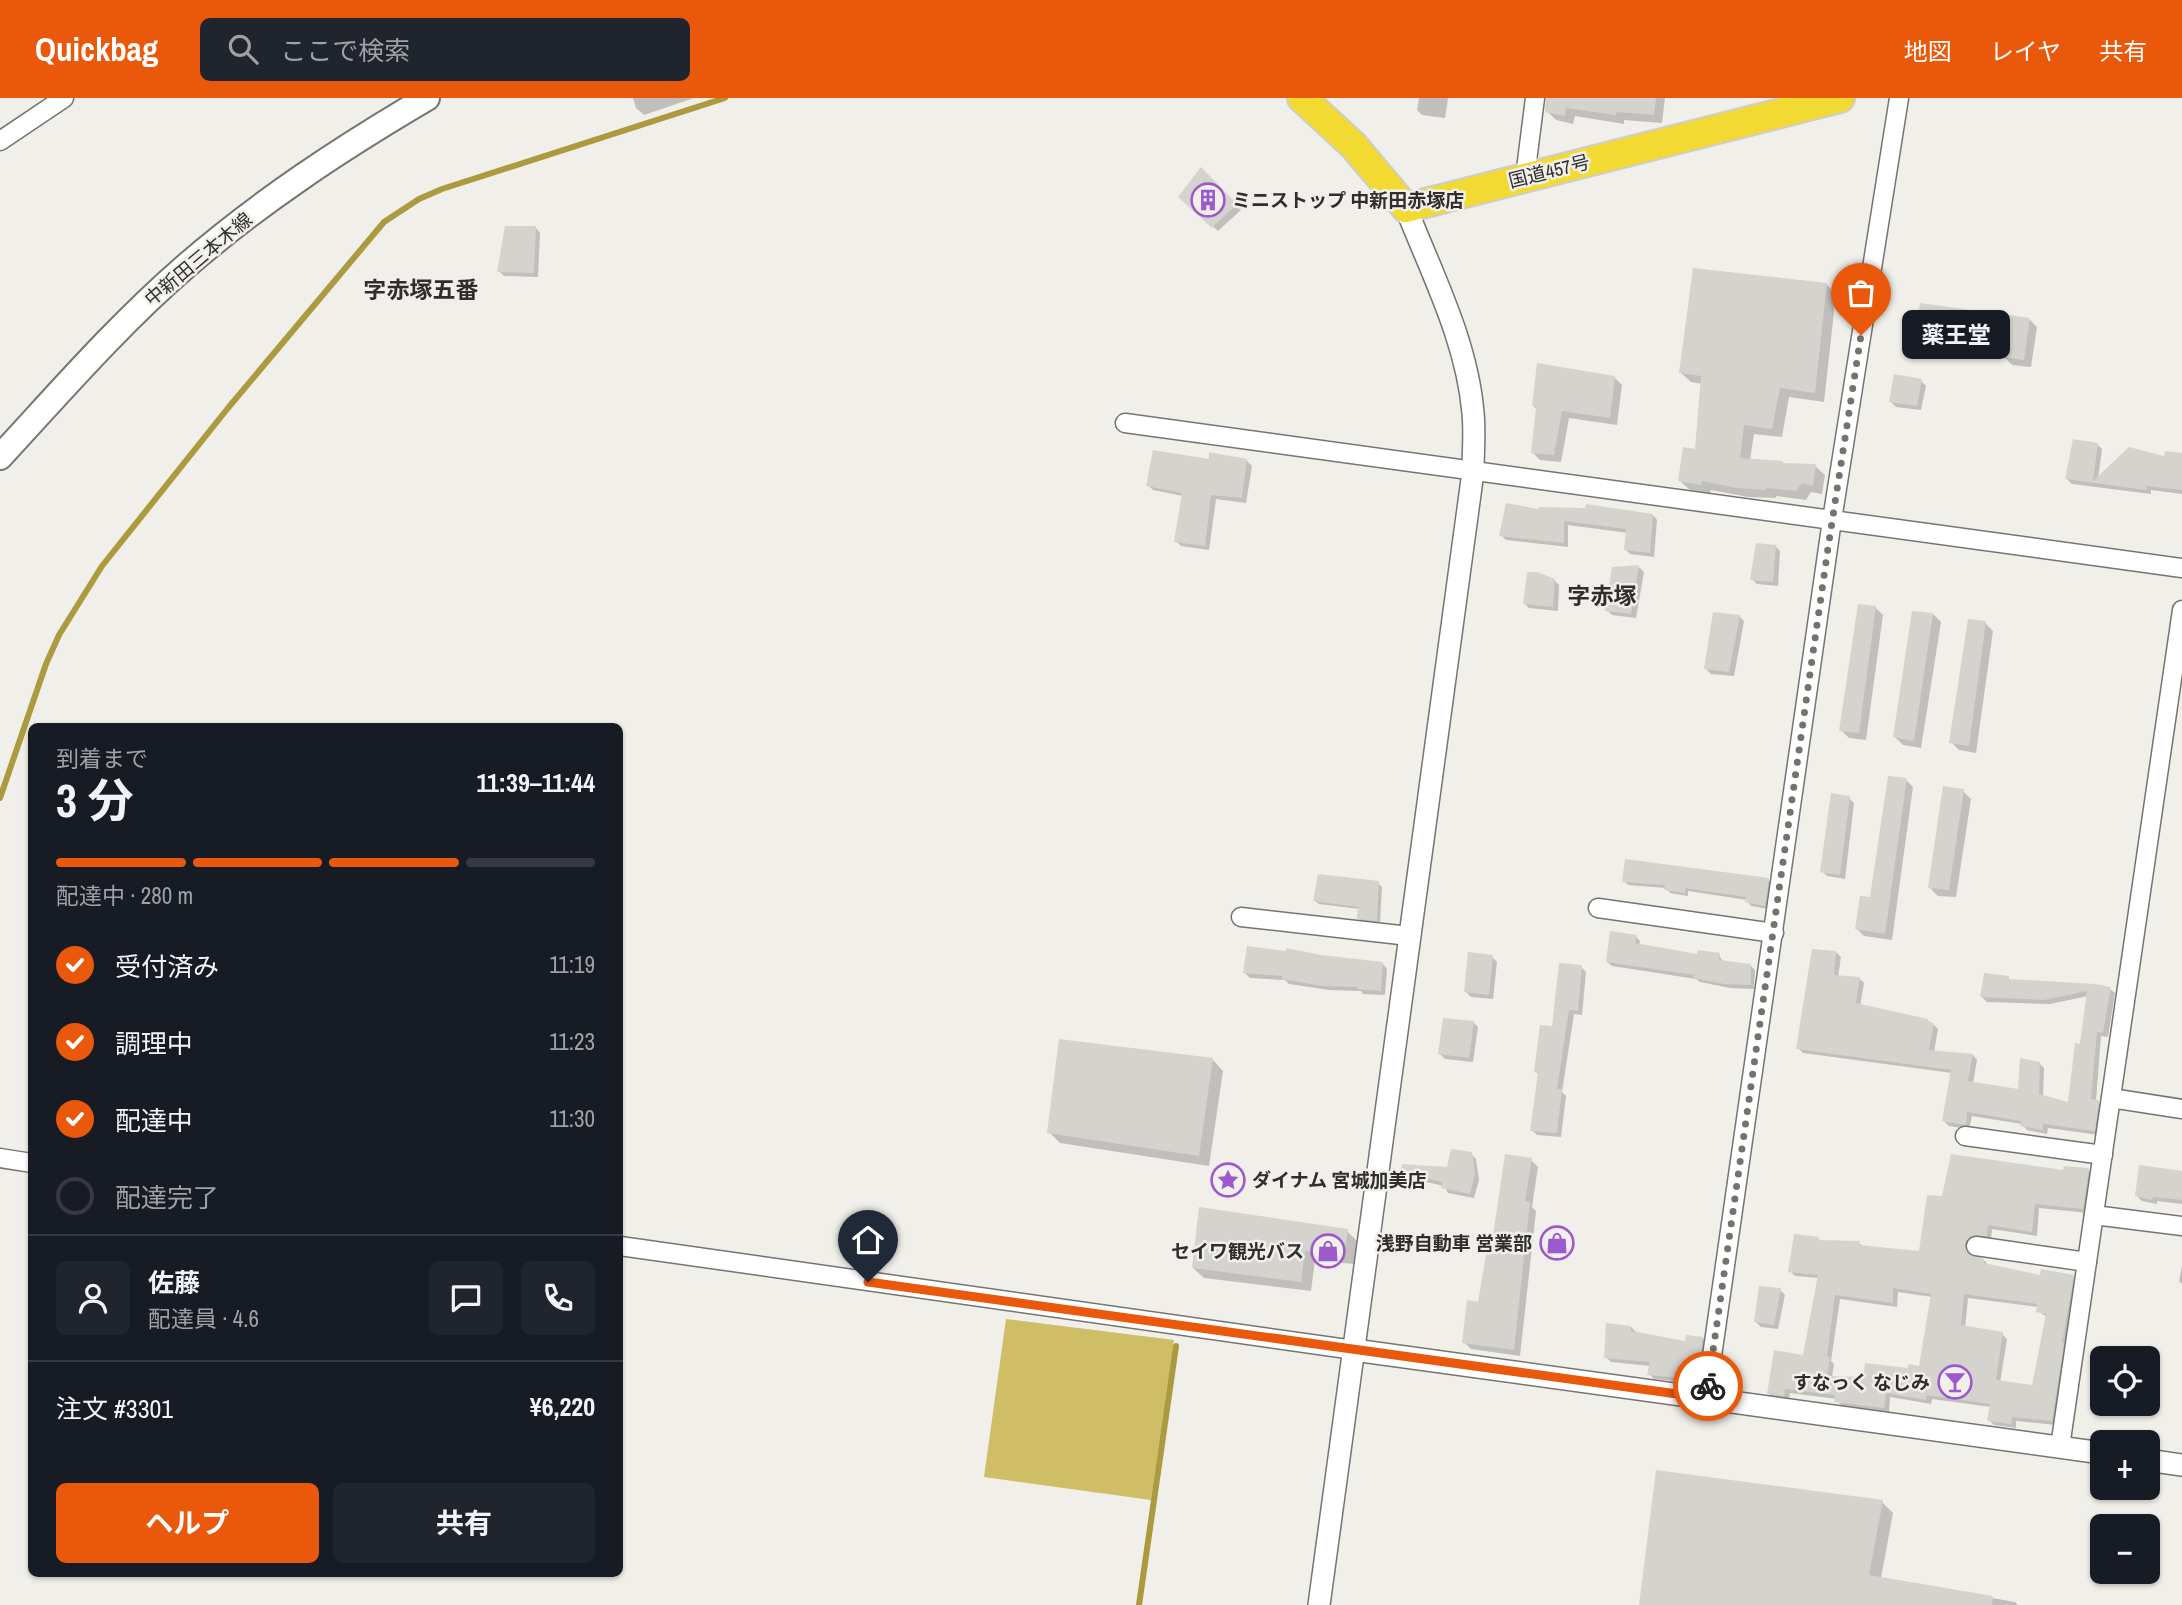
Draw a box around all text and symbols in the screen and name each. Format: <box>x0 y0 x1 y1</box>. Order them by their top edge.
search box <box>200 18 690 81</box>
text: Quickbag <box>35 27 158 71</box>
icon: search <box>224 30 262 68</box>
text: ここで検索 <box>280 33 410 68</box>
text: 地図 <box>1904 35 1952 67</box>
text: レイヤ <box>1990 35 2061 67</box>
text: 共有 <box>2099 35 2147 67</box>
street label: 国道457号 <box>1506 148 1592 194</box>
building icon: ミニストップ 中新田赤塚店 <box>1189 181 1227 219</box>
place label: ミニストップ 中新田赤塚店 <box>1232 187 1464 213</box>
street label: 中新田三本木線 <box>139 206 257 312</box>
pin <box>1831 263 1891 335</box>
district label: 字赤塚五番 <box>364 274 479 305</box>
icon: bag <box>1842 274 1880 312</box>
callout: 薬王堂 <box>1903 310 2011 360</box>
text: 薬王堂 <box>1922 319 1991 350</box>
district label: 字赤塚 <box>1568 580 1637 611</box>
text: 到着まで <box>56 743 148 774</box>
text: 11:39–11:44 <box>476 765 595 800</box>
text: 3 分 <box>56 769 133 831</box>
text: 配達中 · 280 m <box>56 880 193 911</box>
icon: check <box>56 946 94 984</box>
text: 受付済み <box>115 949 219 984</box>
text: 11:19 <box>549 949 595 980</box>
icon: check <box>56 1023 94 1061</box>
text: 調理中 <box>115 1026 193 1061</box>
text: 11:23 <box>549 1026 595 1057</box>
icon: check <box>56 1100 94 1138</box>
text: 配達中 <box>115 1103 193 1138</box>
text: 11:30 <box>549 1103 595 1134</box>
place icon: ダイナム 宮城加美店 <box>1209 1161 1247 1199</box>
place label: ダイナム 宮城加美店 <box>1252 1167 1426 1193</box>
text: 配達完了 <box>115 1180 219 1215</box>
pin <box>838 1210 898 1282</box>
icon: home <box>849 1221 887 1259</box>
shop icon: 浅野自動車 営業部 <box>1538 1224 1576 1262</box>
place label: 浅野自動車 営業部 <box>1376 1230 1532 1256</box>
shop icon: セイワ観光バス <box>1309 1232 1347 1270</box>
place label: セイワ観光バス <box>1171 1238 1304 1264</box>
button: person <box>56 1261 130 1335</box>
button: chat <box>429 1261 503 1335</box>
button: phone <box>521 1261 595 1335</box>
text: 佐藤 <box>148 1265 200 1300</box>
text: 配達員 · 4.6 <box>148 1303 259 1334</box>
map controls <box>2090 1346 2160 1584</box>
button: locate <box>2090 1346 2160 1416</box>
courier <box>1673 1351 1743 1421</box>
bar icon: すなっく なじみ <box>1936 1363 1974 1401</box>
icon: bike <box>1689 1367 1727 1405</box>
place label: すなっく なじみ <box>1793 1369 1930 1395</box>
text: ¥6,220 <box>530 1389 595 1424</box>
text: 注文 #3301 <box>56 1391 173 1426</box>
button: + <box>2090 1430 2160 1500</box>
button: ヘルプ <box>56 1483 319 1563</box>
button: 共有 <box>333 1483 595 1563</box>
button: − <box>2090 1514 2160 1584</box>

